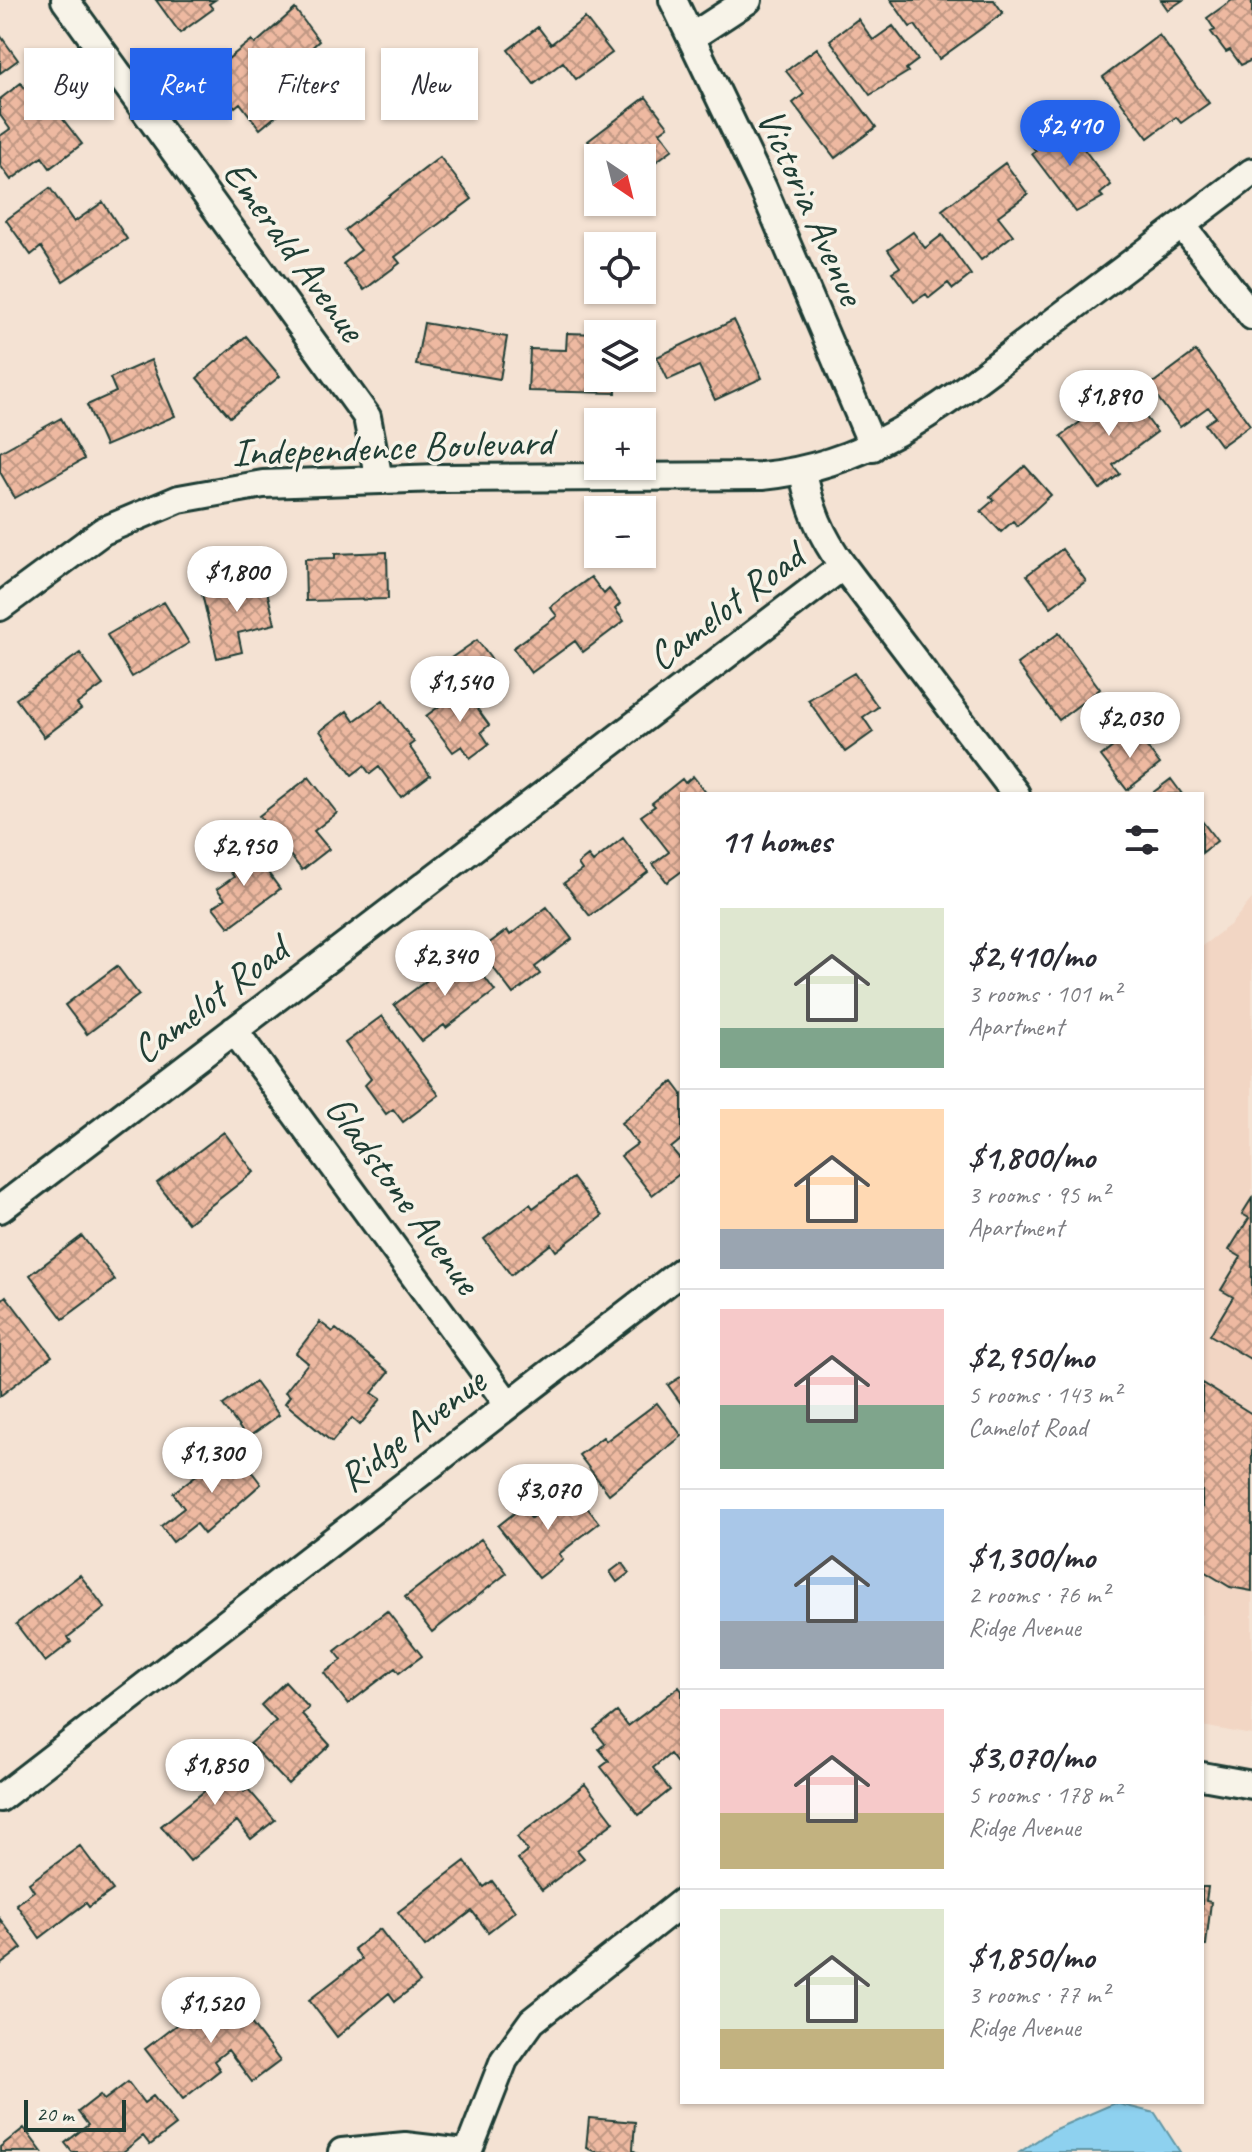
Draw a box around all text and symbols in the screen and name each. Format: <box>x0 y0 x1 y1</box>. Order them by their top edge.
chip: Buy <box>24 48 114 120</box>
chip: Rent <box>130 48 232 120</box>
chip: Filters <box>248 48 365 120</box>
chip: New <box>381 48 478 120</box>
street label: Victoria Avenue <box>746 100 878 315</box>
pin: $2,410 <box>1005 100 1135 168</box>
text: $2,410 <box>1038 109 1102 142</box>
north arrow <box>584 144 656 216</box>
map controls <box>584 144 656 568</box>
street label: Emerald Avenue <box>212 150 378 353</box>
button: locate <box>584 232 656 304</box>
button: layers <box>584 320 656 392</box>
pin: $1,890 <box>1044 370 1174 438</box>
text: $1,890 <box>1077 379 1141 412</box>
button: + <box>584 408 656 480</box>
street label: Independence Boulevard <box>231 416 560 478</box>
button: − <box>584 496 656 568</box>
street label: Camelot Road <box>638 528 819 682</box>
pin: $1,800 <box>172 546 302 614</box>
text: $1,800 <box>205 555 269 588</box>
pin: $1,540 <box>395 656 525 724</box>
text: $1,540 <box>428 665 492 698</box>
pin: $2,030 <box>1065 692 1195 760</box>
text: $2,030 <box>1098 701 1162 734</box>
icon: filters <box>1120 818 1164 862</box>
text: 11 homes <box>720 819 831 862</box>
pin: $2,950 <box>179 820 309 888</box>
text: $2,950 <box>213 829 275 862</box>
street label: Camelot Road <box>122 921 303 1075</box>
pin: $2,340 <box>380 930 510 998</box>
text: $2,410/mo <box>968 934 1095 977</box>
text: $2,340 <box>413 939 477 972</box>
icon: home <box>784 940 880 1036</box>
text: 3 rooms · 101 m² <box>968 977 1120 1010</box>
text: Apartment <box>968 1010 1064 1043</box>
street label: Gladstone Avenue <box>314 1085 494 1306</box>
text: $1,800/mo <box>968 1135 1095 1178</box>
icon: home <box>784 1141 880 1237</box>
text: 3 rooms · 95 m² <box>968 1178 1109 1211</box>
text: Apartment <box>968 1211 1064 1244</box>
text: $2,950/mo <box>968 1335 1094 1378</box>
icon: home <box>784 1341 880 1437</box>
street label: Ridge Avenue <box>328 1355 498 1503</box>
text: 5 rooms · 143 m² <box>968 1378 1120 1411</box>
text: Camelot Road <box>968 1411 1087 1444</box>
pin: $1,300 <box>147 1427 277 1495</box>
text: $1,300 <box>180 1436 244 1469</box>
pin: $3,070 <box>483 1464 613 1532</box>
text: $3,070 <box>516 1473 580 1506</box>
text: $1,300/mo <box>968 1535 1095 1578</box>
icon: home <box>784 1541 880 1637</box>
text: 2 rooms · 76 m² <box>968 1578 1109 1611</box>
text: Ridge Avenue <box>968 1611 1081 1644</box>
text: $3,070/mo <box>968 1735 1095 1778</box>
pin: $1,850 <box>150 1739 280 1807</box>
icon: home <box>784 1741 880 1837</box>
text: $1,850 <box>183 1748 247 1781</box>
text: 5 rooms · 178 m² <box>968 1778 1120 1811</box>
text: Ridge Avenue <box>968 1811 1081 1844</box>
text: $1,850/mo <box>968 1935 1094 1978</box>
icon: home <box>784 1941 880 2037</box>
pin: $1,520 <box>146 1977 276 2045</box>
text: 3 rooms · 77 m² <box>968 1978 1109 2011</box>
text: $1,520 <box>179 1986 243 2019</box>
text: Ridge Avenue <box>968 2011 1081 2044</box>
scale bar <box>24 2096 126 2132</box>
text: 20 m <box>36 2100 73 2128</box>

